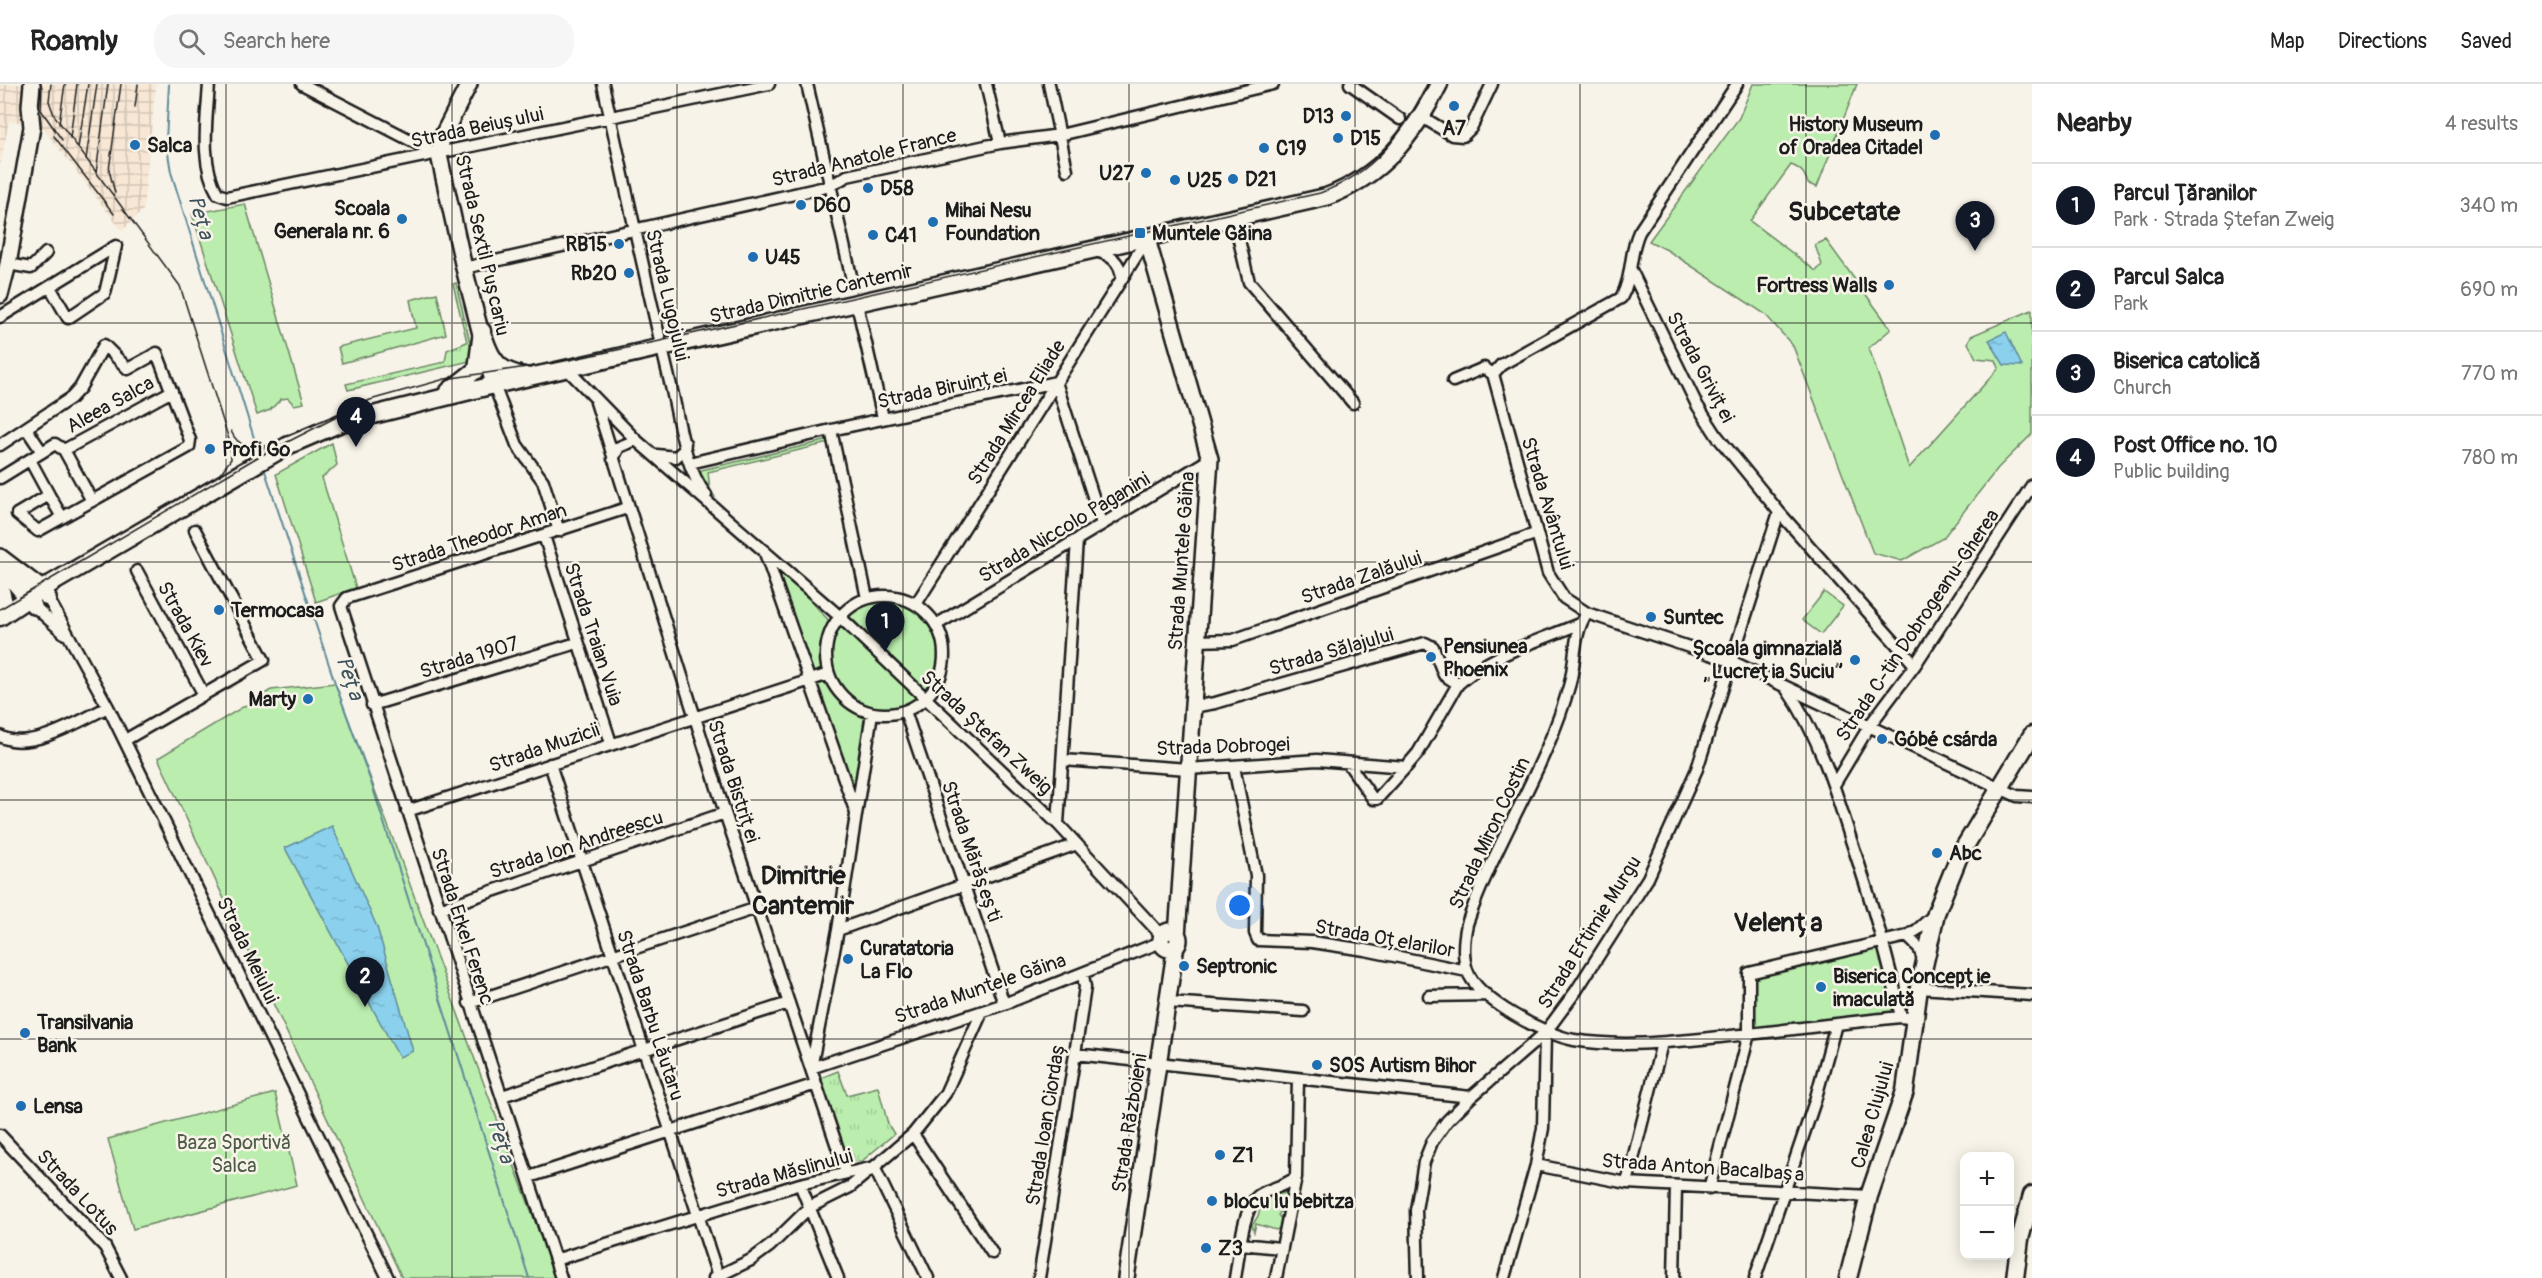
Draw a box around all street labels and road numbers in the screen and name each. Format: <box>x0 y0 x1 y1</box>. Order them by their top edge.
street label: Strada Beiușului <box>409 101 546 154</box>
street label: Strada Anatole France <box>769 122 959 193</box>
street label: Strada Sextil Pușcariu <box>450 152 516 338</box>
street label: Strada Lugojului <box>640 227 695 363</box>
street label: Strada Dimitrie Cantemir <box>707 258 915 329</box>
street label: Strada Griviței <box>1661 307 1740 427</box>
street label: Strada Mircea Eliade <box>962 335 1071 489</box>
street label: Strada Biruinței <box>875 363 1009 414</box>
street label: Aleea Salca <box>62 370 158 439</box>
street label: Strada Avântului <box>1515 434 1580 572</box>
street label: Strada Niccolo Paganini <box>974 466 1154 588</box>
street label: Strada Muntele Găina <box>1163 471 1200 652</box>
street label: Strada Theodor Aman <box>388 497 570 578</box>
street label: Strada C-tin Dobrogeanu-Gherea <box>1830 504 2005 746</box>
street label: Strada Zalăului <box>1297 545 1425 610</box>
street label: Strada Traian Vuia <box>559 559 628 709</box>
street label: Strada Kiev <box>152 577 219 671</box>
street label: Strada Sălajului <box>1266 622 1396 681</box>
street label: Strada 1907 <box>417 630 522 684</box>
street label: Strada Ștefan Zweig <box>916 665 1058 800</box>
street label: Strada Muzicii <box>486 717 603 778</box>
street label: Strada Bistriței <box>702 717 765 846</box>
street label: Strada Dobrogei <box>1156 732 1290 761</box>
street label: Strada Miron Costin <box>1443 753 1536 913</box>
street label: Strada Mărășești <box>936 777 1007 925</box>
street label: Strada Ion Andreescu <box>486 805 666 884</box>
street label: Strada Erkel Ferenc <box>425 845 500 1008</box>
street label: Strada Eftimie Murgu <box>1532 851 1647 1014</box>
street label: Strada Meiului <box>211 893 284 1008</box>
street label: Strada Oțelarilor <box>1313 914 1457 963</box>
street label: Strada Barbu Lăutaru <box>611 927 690 1104</box>
street label: Strada Muntele Găina <box>891 947 1069 1030</box>
street label: Strada Ioan Ciordaș <box>1020 1041 1071 1207</box>
street label: Strada Războieni <box>1106 1052 1153 1194</box>
street label: Calea Clujului <box>1845 1059 1900 1171</box>
street label: Strada Măslinului <box>713 1143 856 1204</box>
street label: Strada Lotus <box>31 1144 124 1241</box>
street label: Strada Anton Bacalbașa <box>1601 1148 1805 1187</box>

